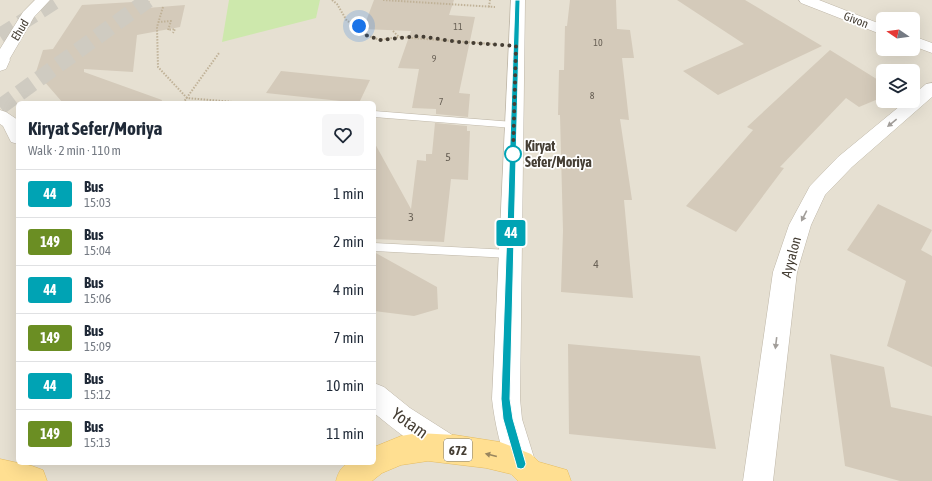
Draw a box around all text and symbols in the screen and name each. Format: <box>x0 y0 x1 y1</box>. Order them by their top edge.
street label: Givon <box>842 9 870 31</box>
north arrow <box>876 12 920 56</box>
map controls <box>876 12 920 108</box>
your location <box>349 16 369 36</box>
street label: Ehud <box>8 17 32 43</box>
house number: 11 <box>453 21 463 32</box>
house number: 10 <box>593 37 603 48</box>
house number: 9 <box>432 53 437 64</box>
button: layers <box>876 64 920 108</box>
house number: 8 <box>590 90 595 101</box>
house number: 7 <box>439 96 444 107</box>
button: heart <box>322 114 364 156</box>
text: Kiryat Sefer/Moriya <box>28 117 162 139</box>
one-way arrow <box>886 118 897 127</box>
place label: Kiryat Sefer/Moriya <box>525 138 592 170</box>
text: Walk · 2 min · 110 m <box>28 143 121 158</box>
marker: Kiryat Sefer/Moriya <box>504 145 522 163</box>
house number: 5 <box>445 150 451 164</box>
text: Bus <box>84 178 104 195</box>
text: 1 min <box>333 185 364 202</box>
text: 44 <box>43 186 57 202</box>
text: 15:03 <box>84 195 111 210</box>
house number: 3 <box>408 210 414 224</box>
one-way arrow <box>801 211 807 222</box>
line badge: 44 <box>493 220 529 246</box>
text: 44 <box>504 225 518 241</box>
text: Bus <box>84 226 104 243</box>
text: 2 min <box>333 233 364 250</box>
text: 149 <box>40 234 60 250</box>
street label: Ayyalon <box>778 235 804 279</box>
text: 15:04 <box>84 243 111 258</box>
house number: 4 <box>593 257 599 271</box>
text: Bus <box>84 274 104 291</box>
text: 4 min <box>333 281 364 298</box>
text: 44 <box>43 282 57 298</box>
text: 15:06 <box>84 291 111 306</box>
text: Bus <box>84 322 104 339</box>
text: 7 min <box>333 329 364 346</box>
text: 149 <box>40 330 60 346</box>
one-way arrow <box>773 336 779 349</box>
text: 15:09 <box>84 339 111 354</box>
text: Bus <box>84 370 104 387</box>
text: 10 min <box>326 377 364 394</box>
text: 44 <box>43 378 57 394</box>
text: 15:12 <box>84 387 111 402</box>
street label: Yotam <box>388 403 432 443</box>
text: Bus <box>84 418 104 435</box>
text: 11 min <box>326 425 364 442</box>
text: 149 <box>40 426 60 442</box>
text: 15:13 <box>84 435 111 450</box>
road number: 672 <box>444 439 472 461</box>
one-way arrow <box>485 452 497 458</box>

